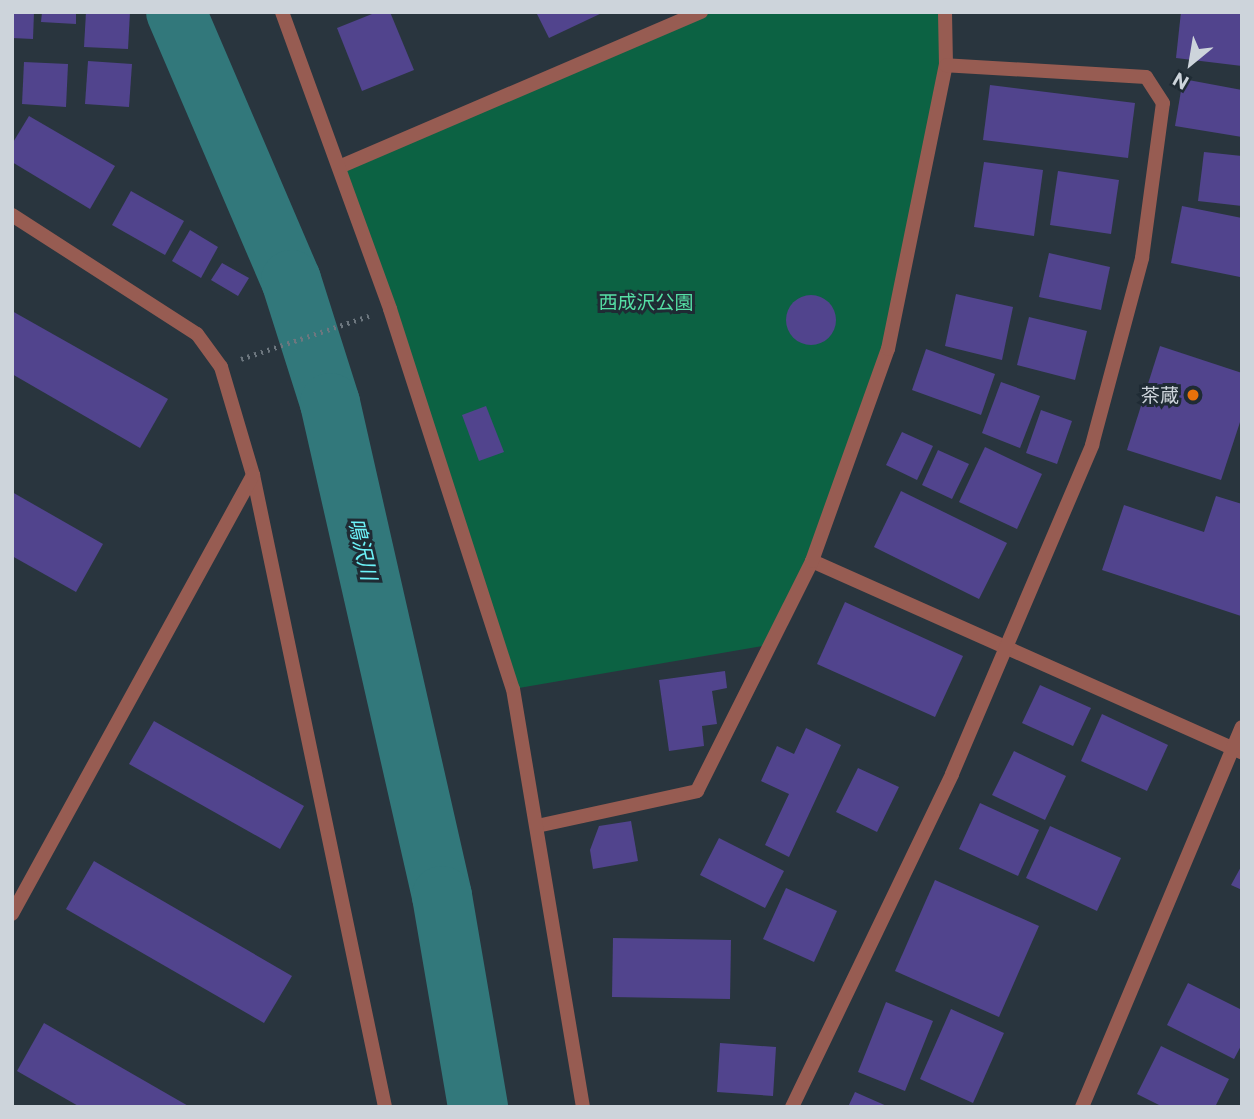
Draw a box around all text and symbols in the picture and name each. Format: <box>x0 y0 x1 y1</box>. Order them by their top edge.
north arrow <box>1156 28 1226 98</box>
text: N <box>1168 68 1192 95</box>
park label: 西成沢公園 <box>599 291 693 313</box>
place label: 茶蔵 <box>1141 384 1179 406</box>
marker: 茶蔵 <box>1185 387 1201 403</box>
water label: 鳴沢川 <box>344 515 382 583</box>

